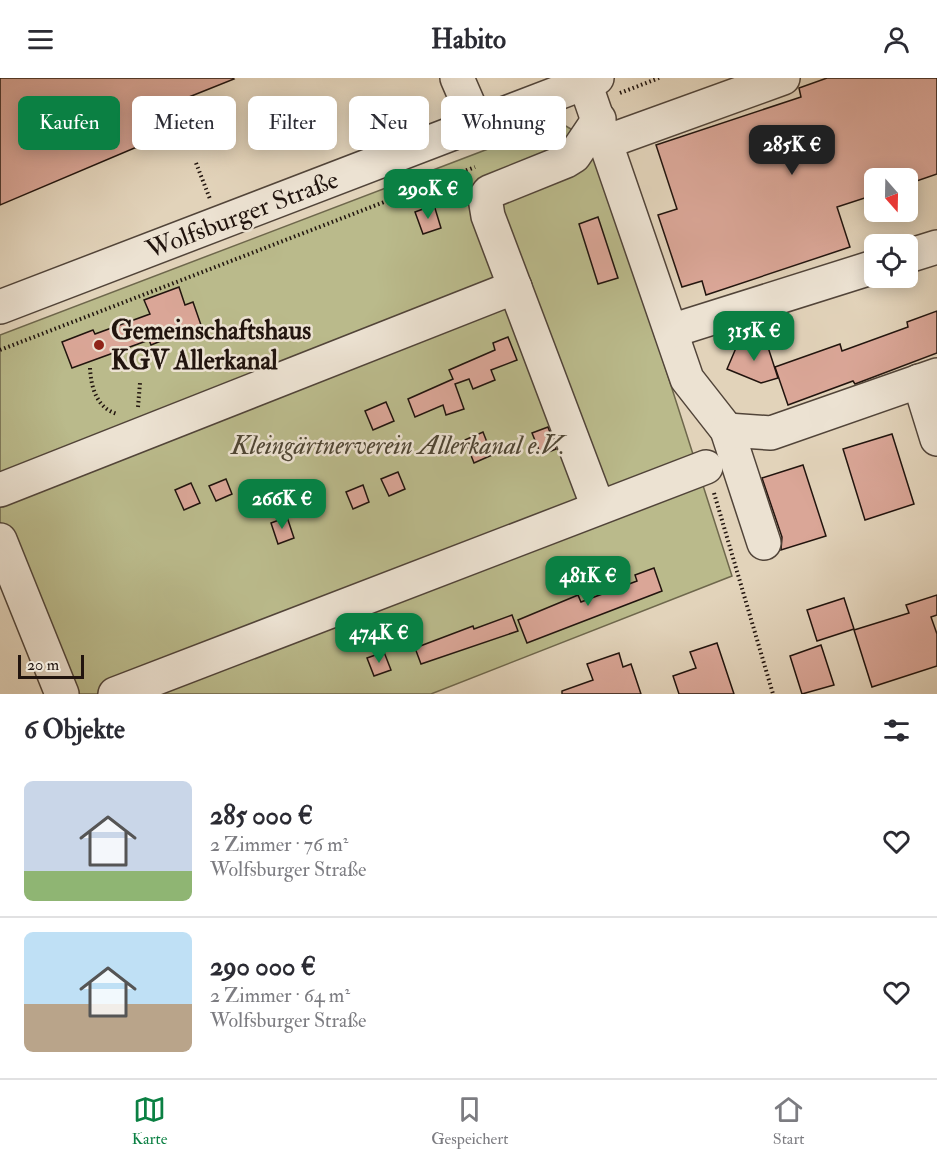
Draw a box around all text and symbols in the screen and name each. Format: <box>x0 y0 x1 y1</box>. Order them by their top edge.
icon: menu <box>24 23 57 56</box>
text: Habito <box>431 23 506 56</box>
icon: person <box>880 23 913 56</box>
chip: Kaufen <box>18 96 120 150</box>
chip: Mieten <box>132 96 236 150</box>
chip: Filter <box>248 96 337 150</box>
chip: Neu <box>349 96 429 150</box>
chip: Wohnung <box>441 96 566 150</box>
pin: 285K € <box>743 125 841 176</box>
text: 285K € <box>763 132 821 157</box>
street label: Wolfsburger Straße <box>141 164 343 267</box>
north arrow <box>864 168 918 222</box>
map controls <box>864 168 918 288</box>
pin: 290K € <box>379 169 477 220</box>
text: 290K € <box>398 176 458 201</box>
button: locate <box>864 234 918 288</box>
pin: 315K € <box>705 311 803 362</box>
place label: Gemeinschaftshaus KGV Allerkanal <box>111 315 311 377</box>
text: 315K € <box>727 318 781 343</box>
marker: Gemeinschaftshaus KGV Allerkanal <box>92 338 106 352</box>
park label: Kleingärtnerverein Allerkanal e.V. <box>229 430 567 462</box>
pin: 266K € <box>233 479 331 530</box>
text: 266K € <box>252 486 312 511</box>
pin: 481K € <box>539 556 637 607</box>
text: 481K € <box>559 563 617 588</box>
pin: 474K € <box>330 613 428 664</box>
text: 474K € <box>349 620 409 645</box>
scale bar <box>18 652 84 680</box>
text: 20 m <box>27 655 59 675</box>
text: 6 Objekte <box>24 714 125 746</box>
icon: filters <box>880 714 913 747</box>
text: 285 000 € <box>210 800 313 832</box>
icon: home <box>72 805 144 877</box>
icon: heart <box>880 825 913 858</box>
text: 2 Zimmer · 76 m² <box>210 832 348 857</box>
text: Wolfsburger Straße <box>210 857 366 882</box>
text: 290 000 € <box>210 951 316 983</box>
icon: home <box>72 956 144 1028</box>
icon: heart <box>880 976 913 1009</box>
text: 2 Zimmer · 64 m² <box>210 983 350 1008</box>
text: Wolfsburger Straße <box>210 1008 366 1033</box>
tab: Karte <box>132 1093 167 1149</box>
tab: Gespeichert <box>431 1093 508 1149</box>
tab: Start <box>772 1093 805 1149</box>

